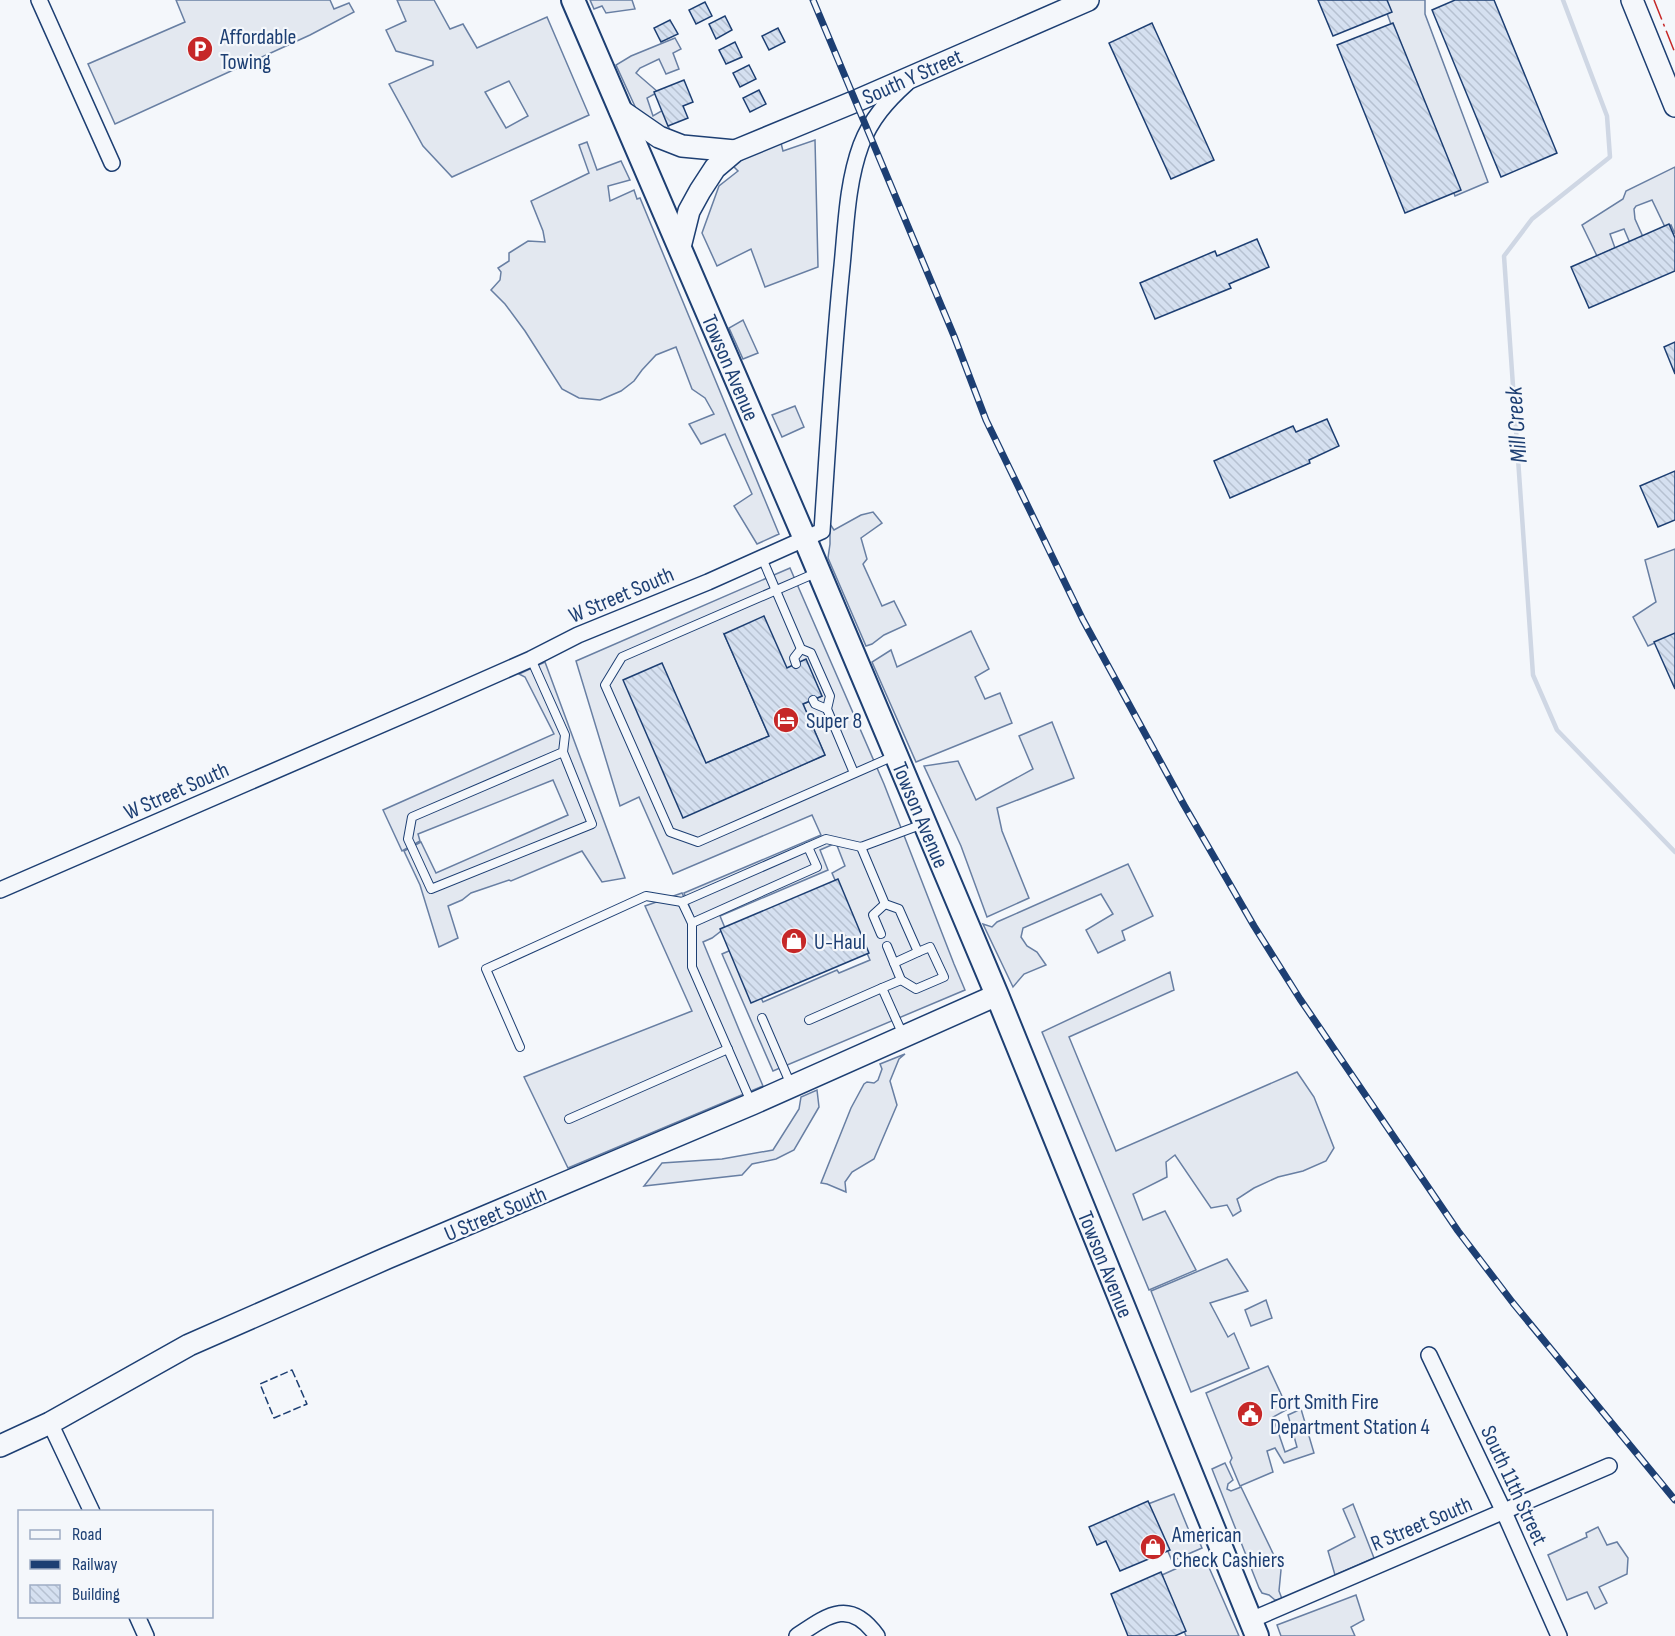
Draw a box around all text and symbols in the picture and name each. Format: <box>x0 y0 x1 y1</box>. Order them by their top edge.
place label: Affordable Towing <box>219 24 296 76</box>
parking icon: Affordable Towing <box>185 34 215 64</box>
street label: South Y Street <box>858 43 967 111</box>
street label: Towson Avenue <box>695 311 764 425</box>
water label: Mill Creek <box>1499 385 1534 464</box>
street label: W Street South <box>565 561 678 630</box>
hotel icon: Super 8 <box>771 705 801 735</box>
place label: Super 8 <box>806 708 862 735</box>
street label: W Street South <box>120 756 233 826</box>
street label: Towson Avenue <box>885 758 954 872</box>
shop icon: U-Haul <box>779 926 809 956</box>
place label: U-Haul <box>814 929 866 956</box>
street label: U Street South <box>441 1181 551 1248</box>
street label: Towson Avenue <box>1071 1207 1138 1322</box>
place label: Fort Smith Fire Department Station 4 <box>1270 1389 1430 1441</box>
public building icon: Fort Smith Fire Department Station 4 <box>1235 1399 1265 1429</box>
street label: South 11th Street <box>1474 1422 1553 1550</box>
street label: R Street South <box>1367 1491 1476 1558</box>
legend <box>18 1510 213 1618</box>
place label: American Check Cashiers <box>1171 1522 1285 1574</box>
text: Road <box>72 1524 102 1545</box>
shop icon: American Check Cashiers <box>1138 1532 1168 1562</box>
text: Railway <box>72 1554 117 1575</box>
text: Building <box>72 1584 120 1605</box>

